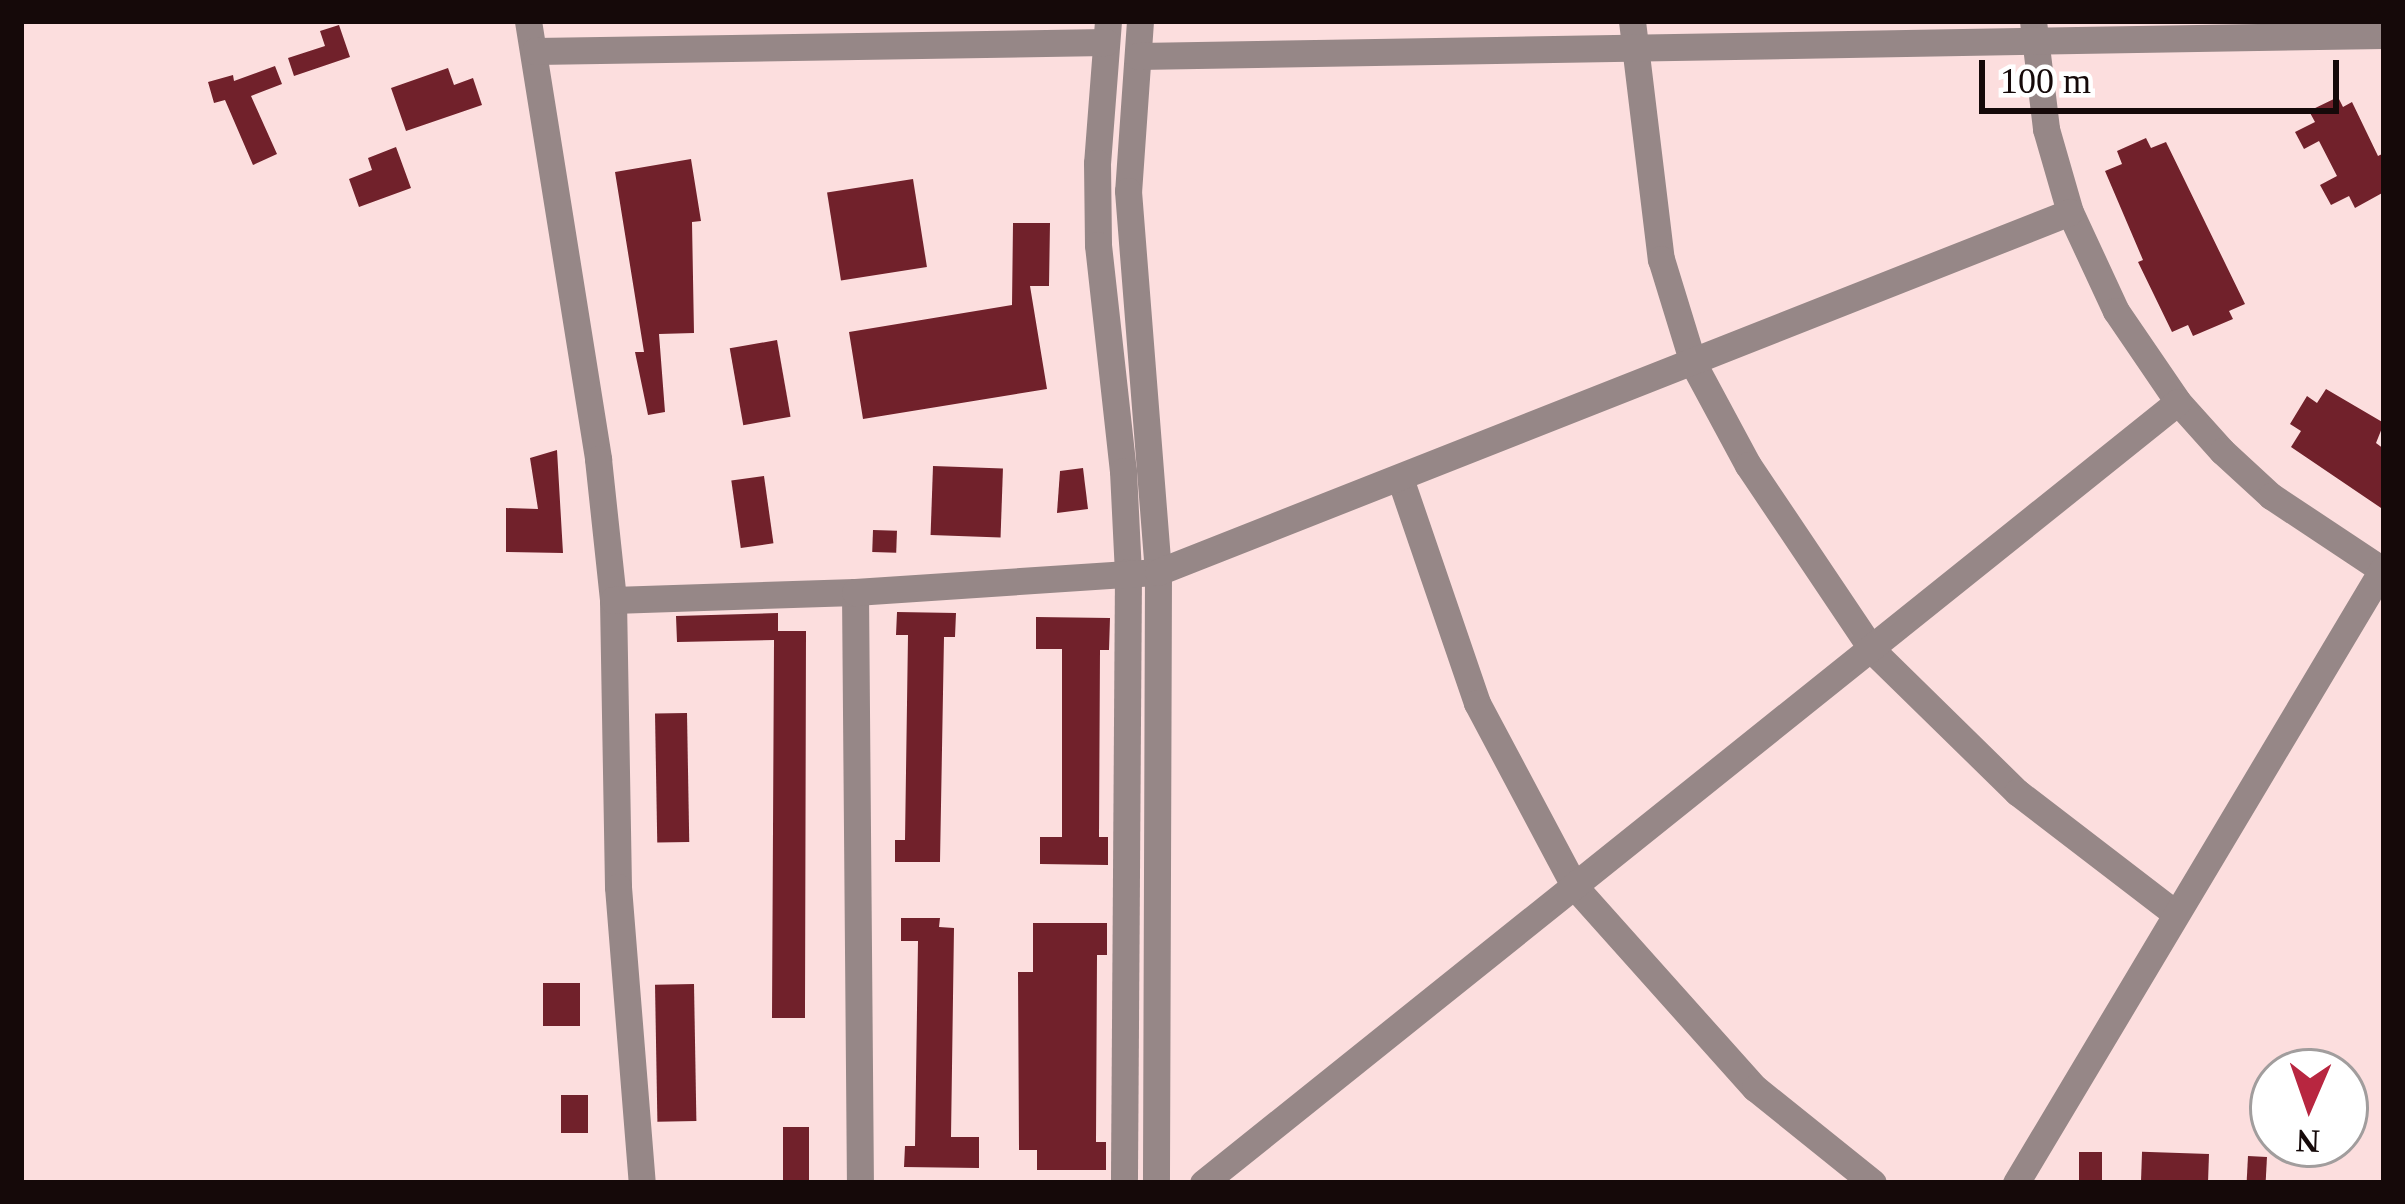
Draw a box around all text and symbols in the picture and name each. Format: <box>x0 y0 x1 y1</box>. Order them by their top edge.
scale bar <box>1985 36 2345 110</box>
text: 100 m <box>2000 61 2091 101</box>
north arrow <box>2249 1048 2369 1168</box>
text: N <box>2295 1123 2320 1159</box>

